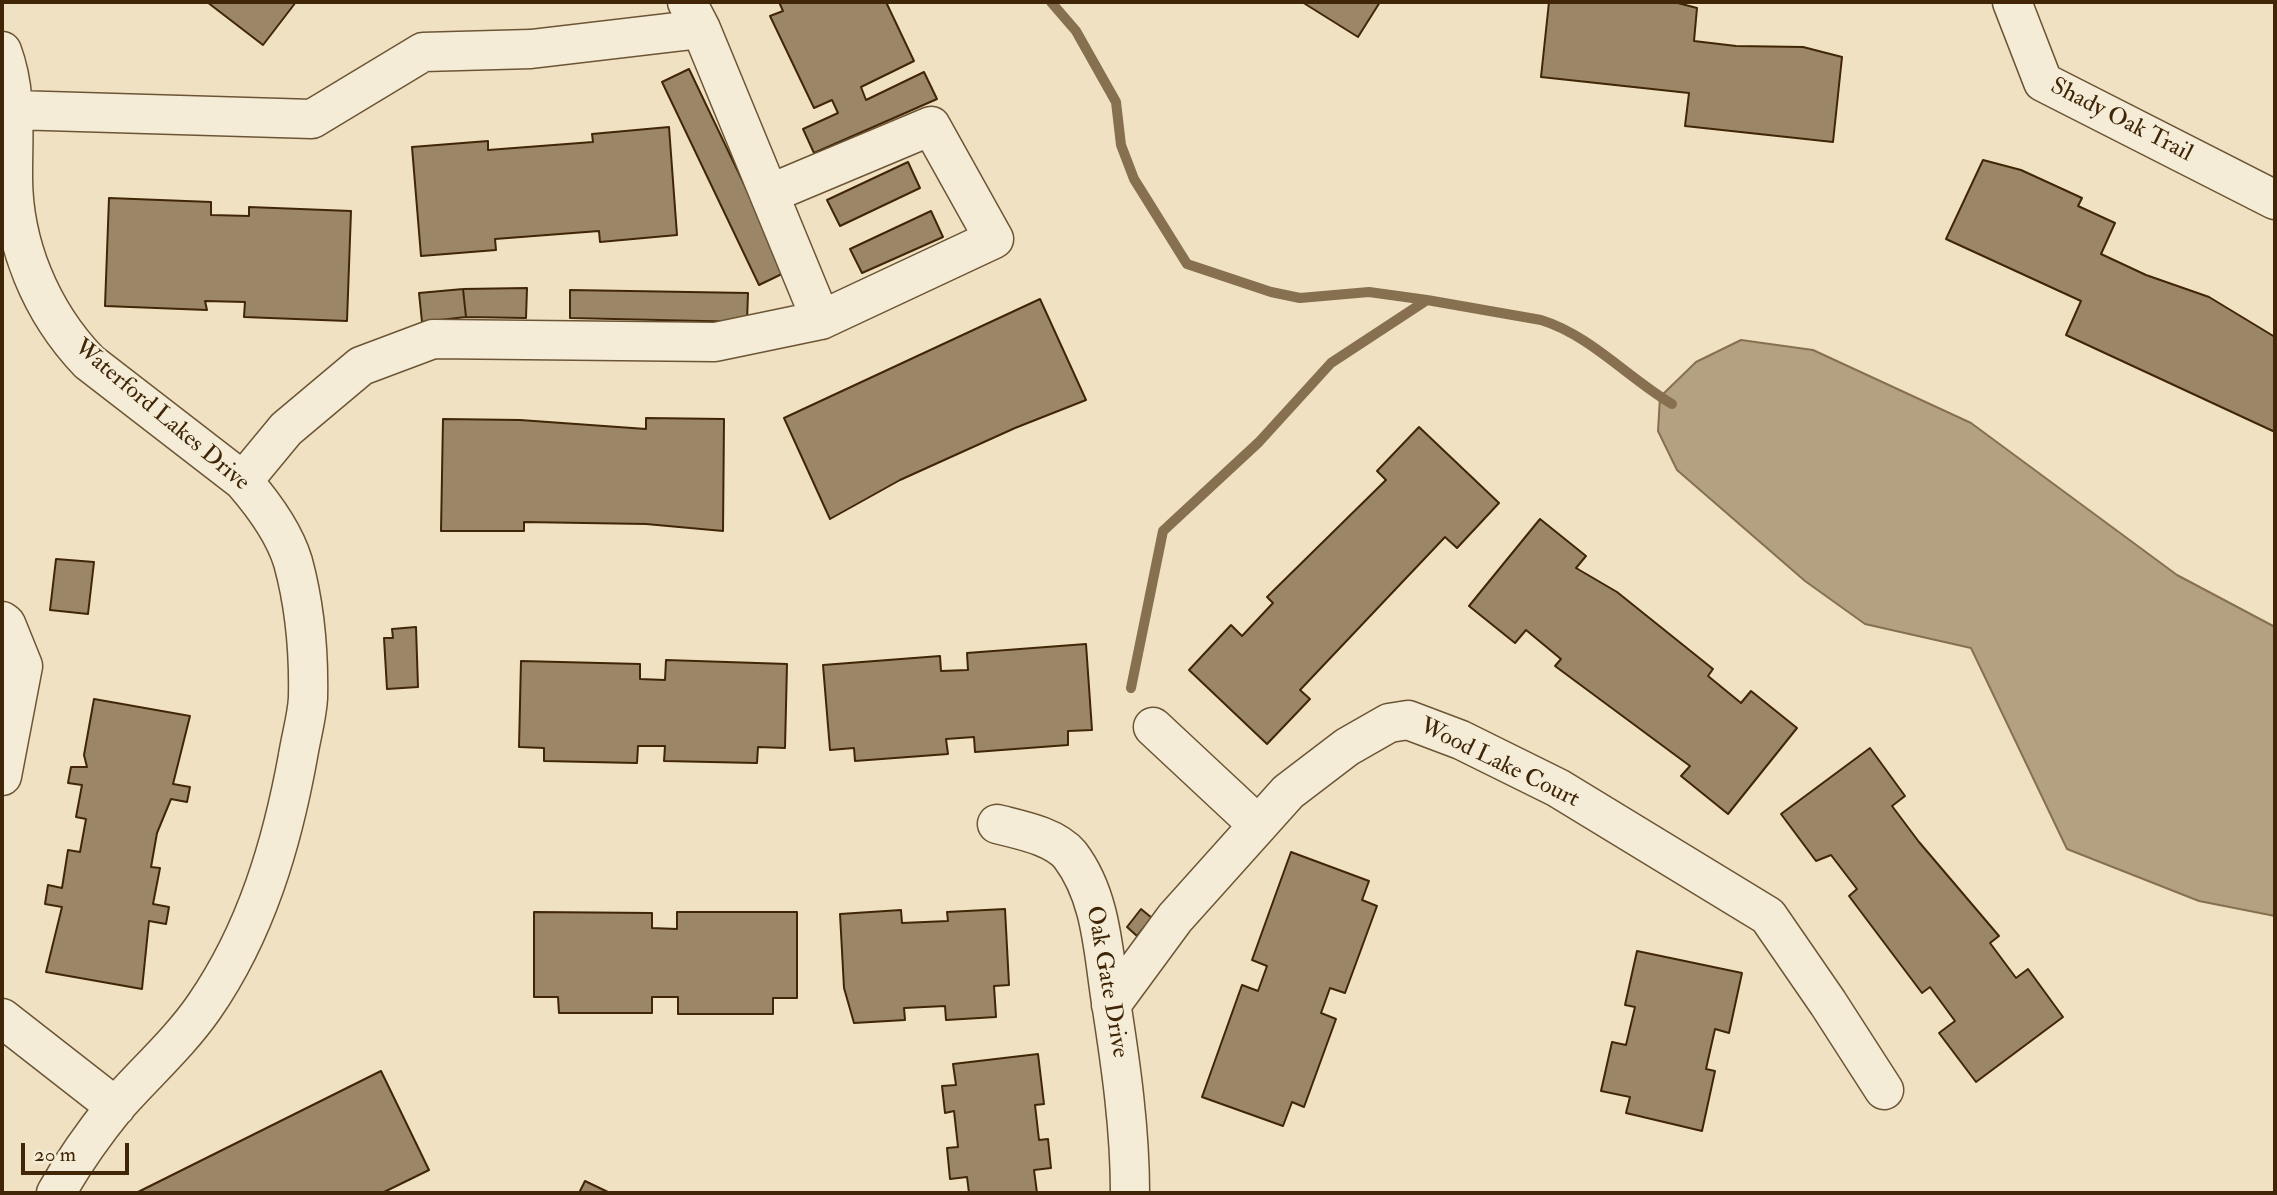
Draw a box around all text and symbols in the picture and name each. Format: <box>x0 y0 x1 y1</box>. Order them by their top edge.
street label: Shady Oak Trail <box>2045 73 2197 169</box>
street label: Waterford Lakes Drive <box>67 334 255 498</box>
street label: Wood Lake Court <box>1414 713 1584 815</box>
street label: Oak Gate Drive <box>1078 904 1134 1060</box>
scale bar <box>24 1128 133 1172</box>
text: 20 m <box>34 1141 76 1168</box>

